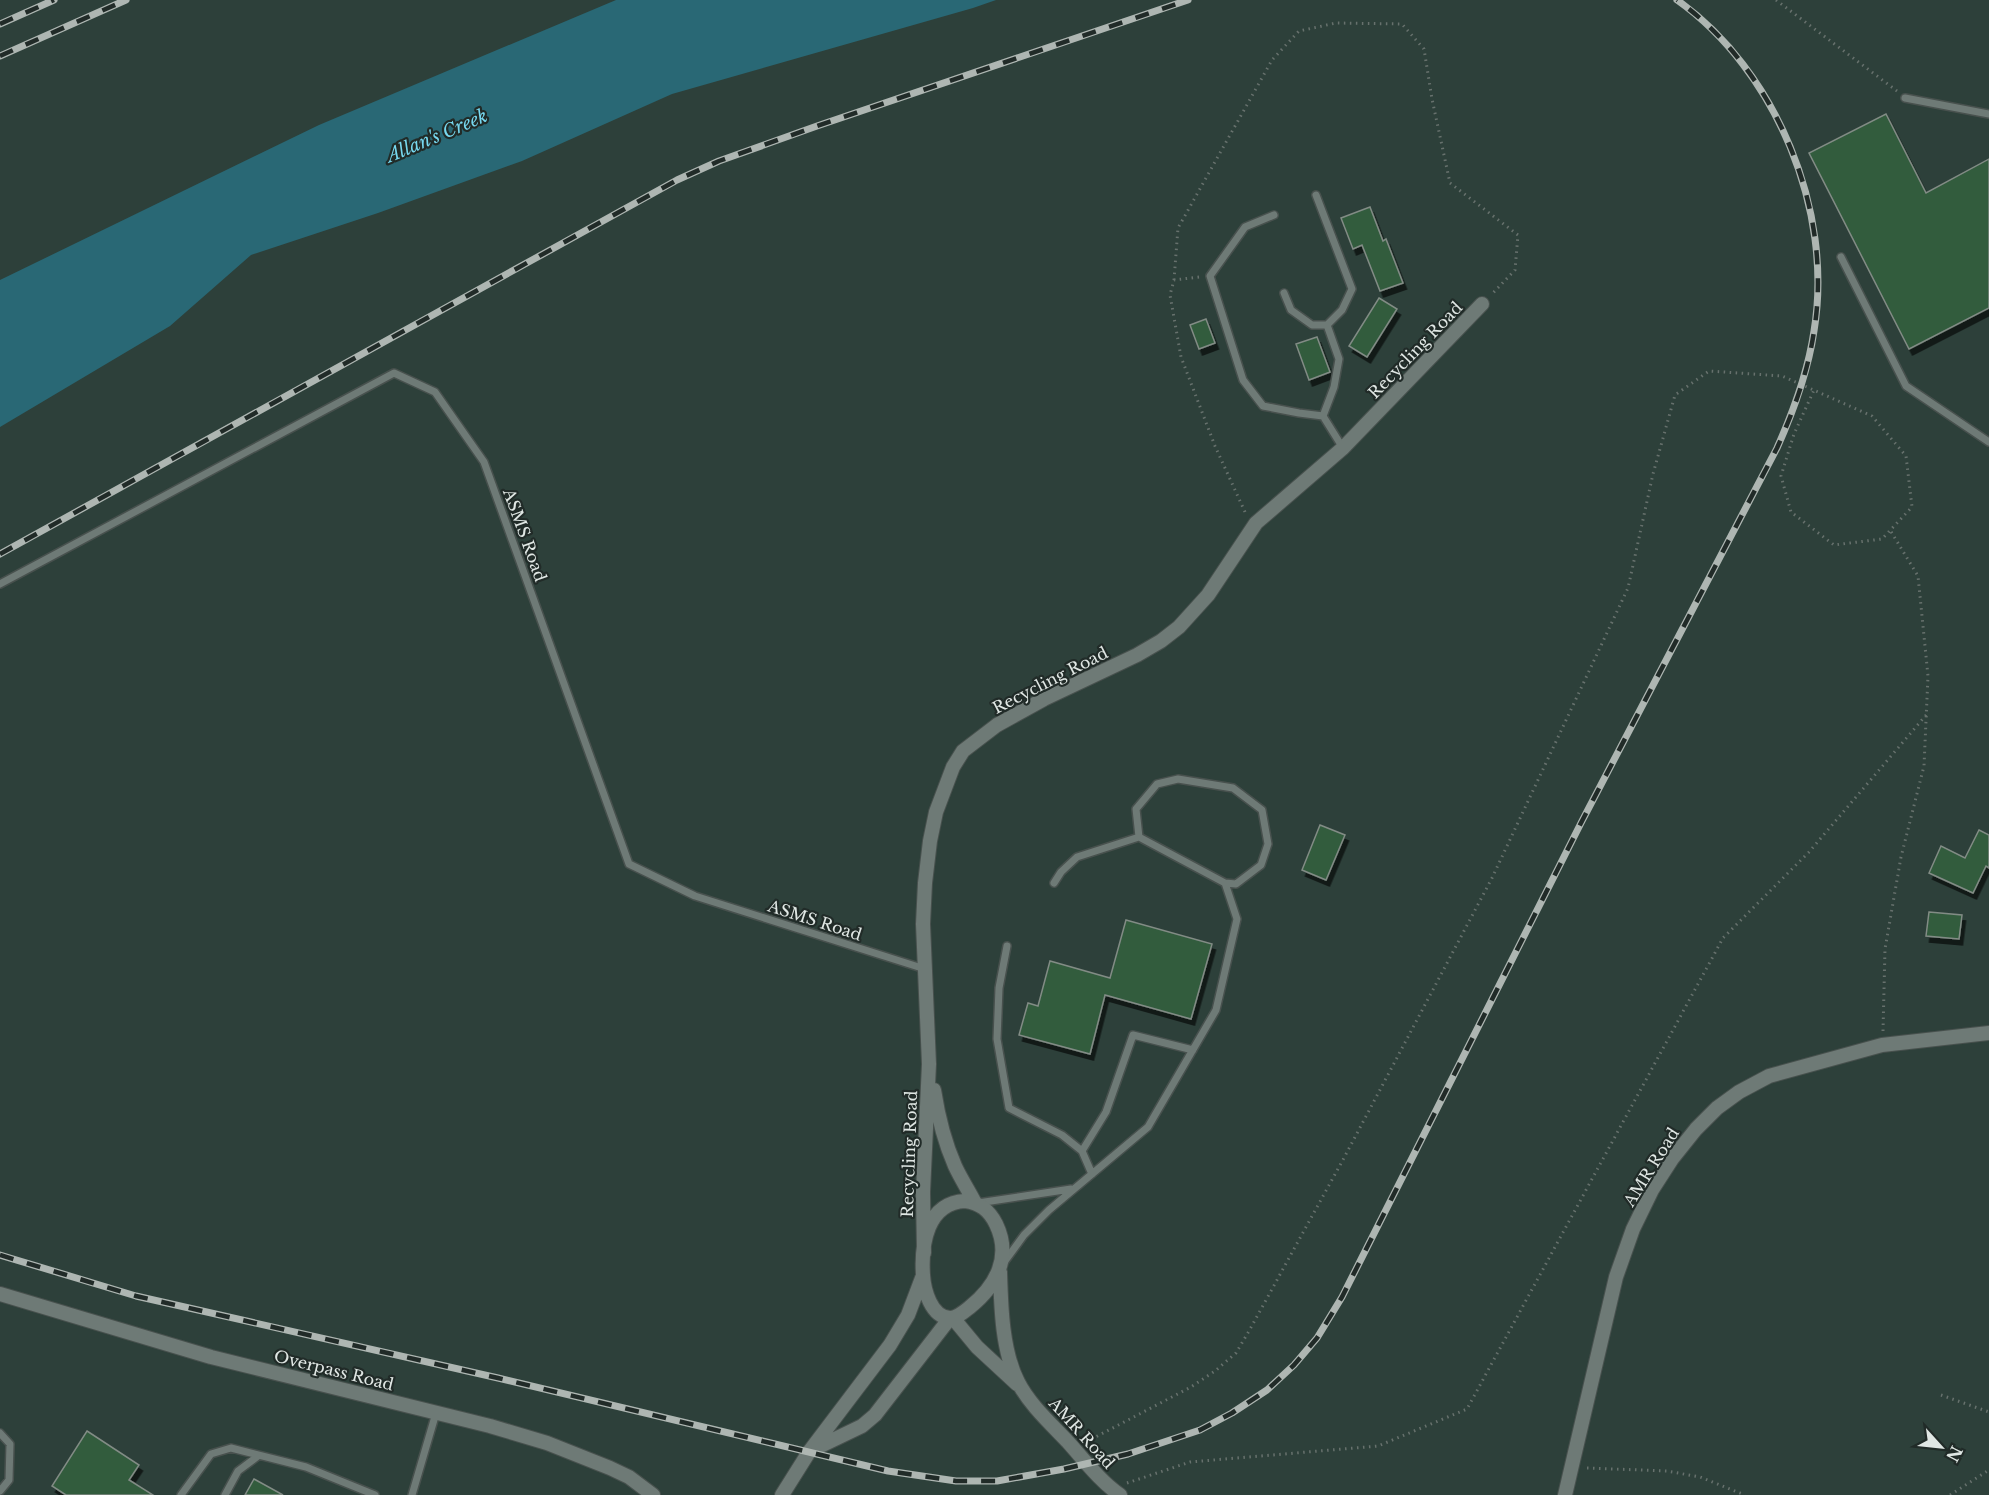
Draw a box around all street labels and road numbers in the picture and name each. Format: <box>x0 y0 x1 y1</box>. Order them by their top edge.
street label: Recycling Road <box>1364 297 1466 403</box>
street label: ASMS Road <box>499 485 551 584</box>
street label: Recycling Road <box>989 642 1111 718</box>
street label: ASMS Road <box>765 895 865 945</box>
street label: Recycling Road <box>897 1090 921 1218</box>
street label: AMR Road <box>1618 1124 1683 1211</box>
street label: Overpass Road <box>272 1345 396 1395</box>
street label: AMR Road <box>1044 1392 1119 1473</box>

